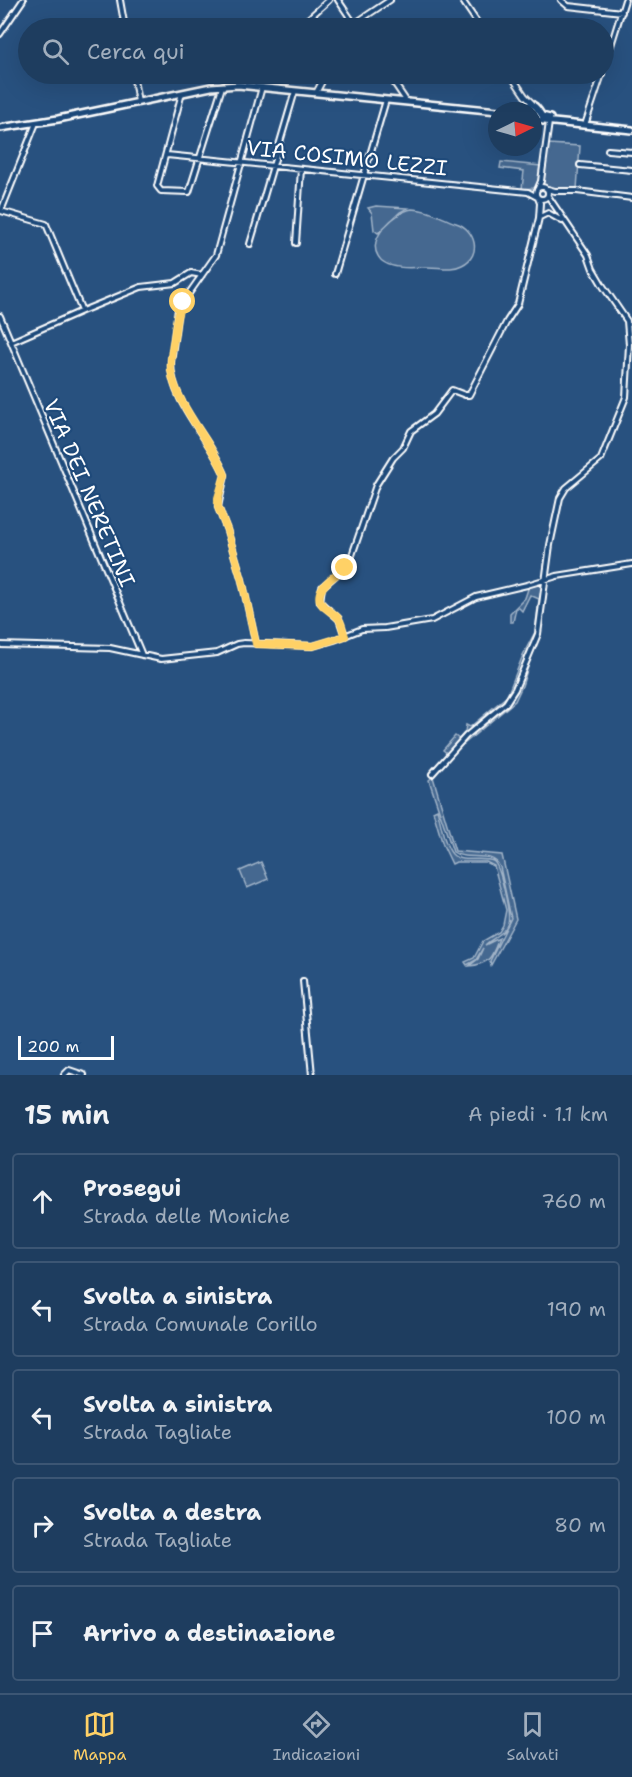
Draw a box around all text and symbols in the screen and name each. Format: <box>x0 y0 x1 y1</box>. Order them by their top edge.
search box <box>18 18 614 84</box>
icon: search <box>39 35 72 68</box>
text: Cerca qui <box>87 37 185 66</box>
north arrow <box>488 102 542 156</box>
street label: VIA COSIMO LEZZI <box>245 134 449 182</box>
route start <box>169 288 195 314</box>
street label: VIA DEI NERETINI <box>37 395 141 591</box>
route end <box>331 554 357 580</box>
scale bar <box>18 1033 114 1060</box>
text: 200 m <box>27 1036 79 1057</box>
text: 15 min <box>24 1097 110 1132</box>
text: A piedi · 1.1 km <box>468 1101 608 1127</box>
text: Prosegui <box>83 1174 181 1203</box>
icon: ahead <box>26 1185 59 1218</box>
text: 760 m <box>541 1188 606 1214</box>
text: Strada delle Moniche <box>83 1203 290 1229</box>
text: Svolta a sinistra <box>83 1282 272 1311</box>
icon: left <box>26 1293 59 1326</box>
text: 190 m <box>547 1296 606 1322</box>
text: Strada Comunale Corillo <box>83 1311 318 1337</box>
text: Svolta a sinistra <box>83 1390 272 1419</box>
icon: left <box>26 1401 59 1434</box>
text: 100 m <box>546 1404 606 1430</box>
text: Strada Tagliate <box>83 1419 232 1445</box>
text: Svolta a destra <box>83 1498 261 1527</box>
icon: right <box>26 1509 59 1542</box>
text: 80 m <box>554 1512 606 1538</box>
text: Strada Tagliate <box>83 1527 232 1553</box>
icon: arrive <box>26 1617 59 1650</box>
text: Arrivo a destinazione <box>83 1619 335 1648</box>
tab: Mappa <box>73 1708 126 1765</box>
tab: Indicazioni <box>273 1708 360 1765</box>
tab: Salvati <box>507 1708 559 1765</box>

